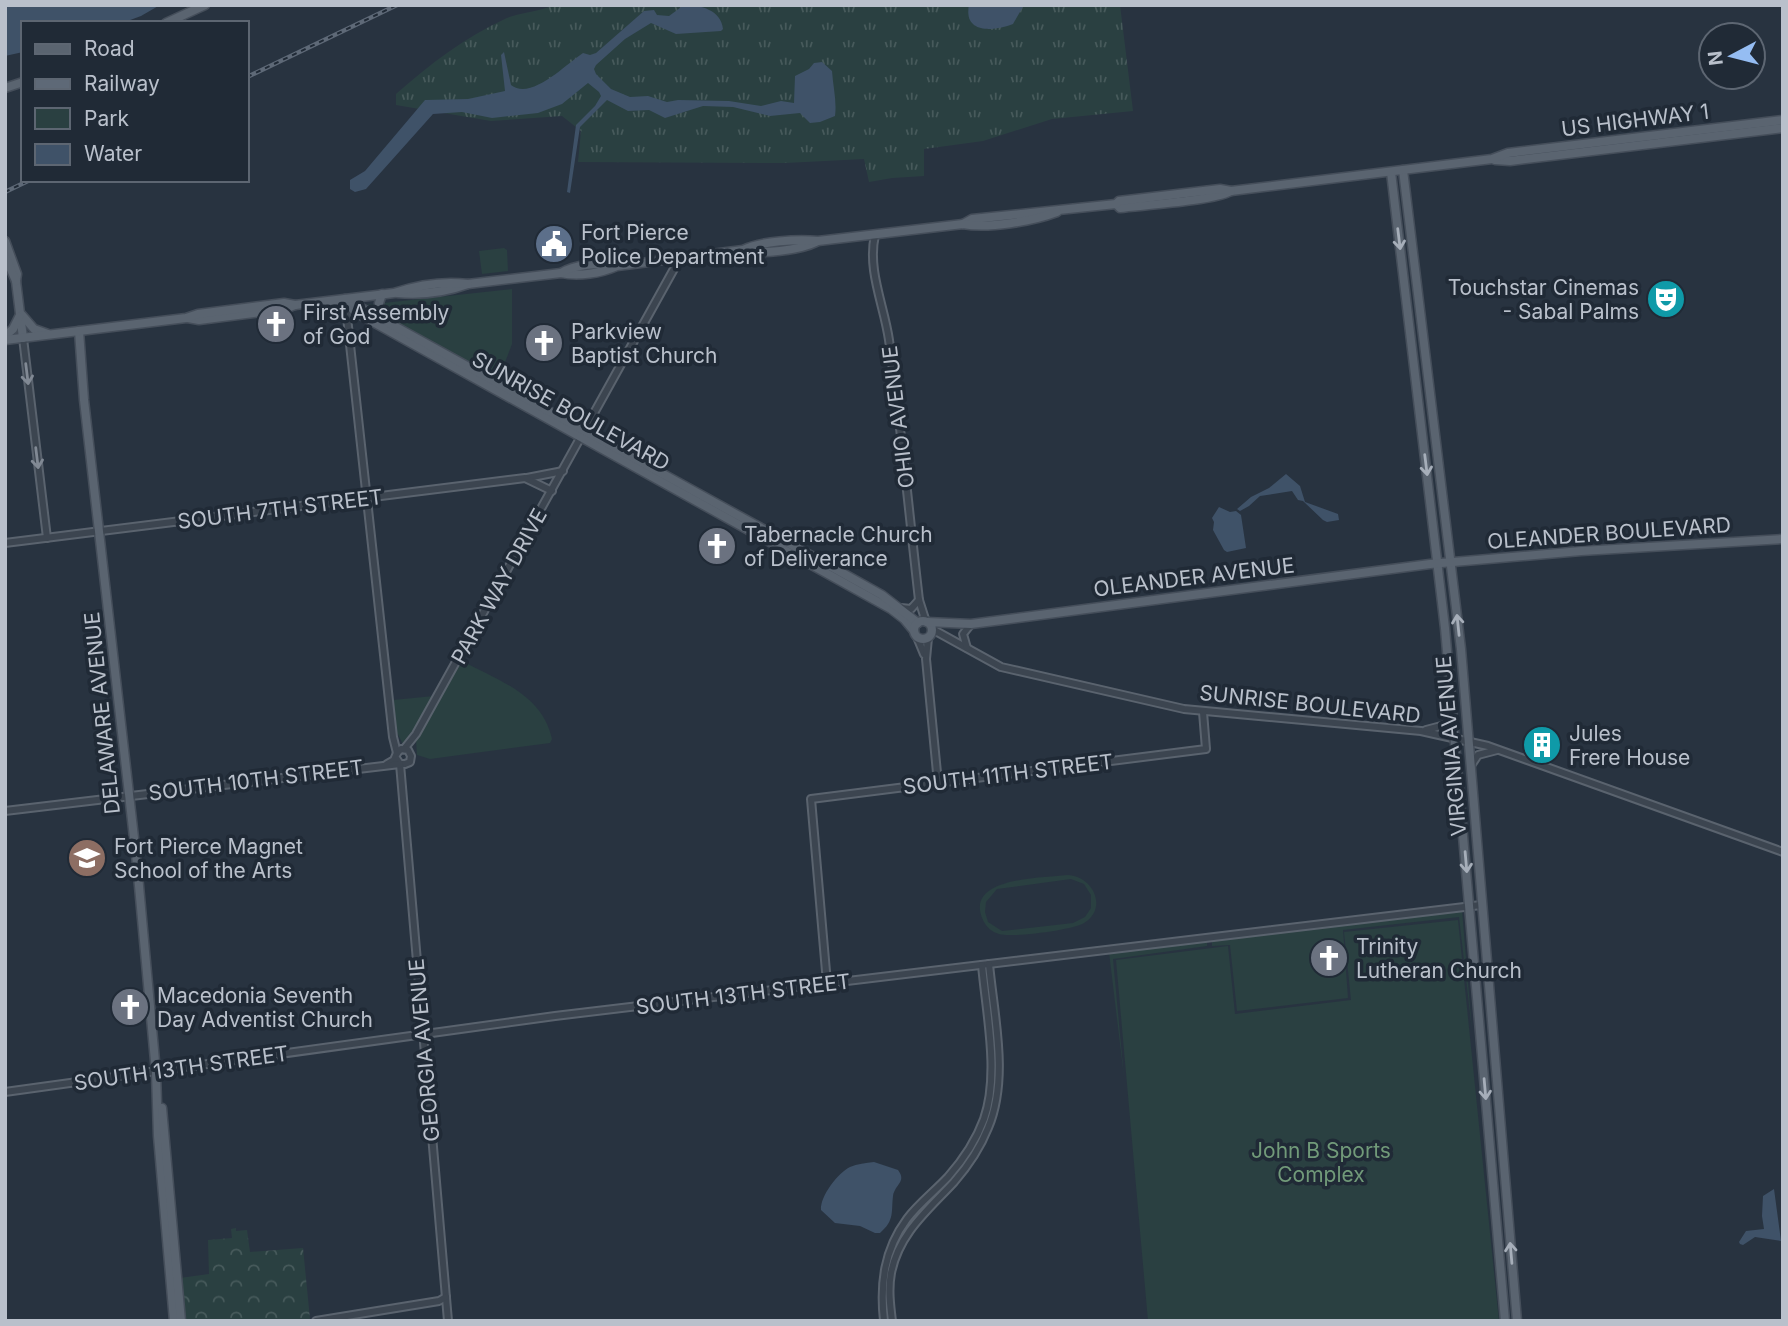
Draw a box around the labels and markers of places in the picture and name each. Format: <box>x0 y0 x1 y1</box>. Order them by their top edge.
place label: Fort Pierce Police Department <box>581 220 765 269</box>
public building icon: Fort Pierce Police Department <box>533 223 575 265</box>
place label: Touchstar Cinemas - Sabal Palms <box>1448 275 1639 324</box>
theatre icon: Touchstar Cinemas - Sabal Palms <box>1645 278 1687 320</box>
place label: First Assembly of God <box>303 300 450 349</box>
church icon: First Assembly of God <box>255 303 297 345</box>
place label: Parkview Baptist Church <box>571 319 717 368</box>
church icon: Parkview Baptist Church <box>523 322 565 364</box>
place label: Tabernacle Church of Deliverance <box>744 522 933 571</box>
church icon: Tabernacle Church of Deliverance <box>696 525 738 567</box>
place label: Jules Frere House <box>1569 721 1690 770</box>
building icon: Jules Frere House <box>1521 724 1563 766</box>
place label: Fort Pierce Magnet School of the Arts <box>114 834 303 883</box>
school or university icon: Fort Pierce Magnet School of the Arts <box>66 837 108 879</box>
place label: Trinity Lutheran Church <box>1356 934 1522 983</box>
church icon: Trinity Lutheran Church <box>1308 937 1350 979</box>
place label: Macedonia Seventh Day Adventist Church <box>157 983 373 1032</box>
church icon: Macedonia Seventh Day Adventist Church <box>109 986 151 1028</box>

